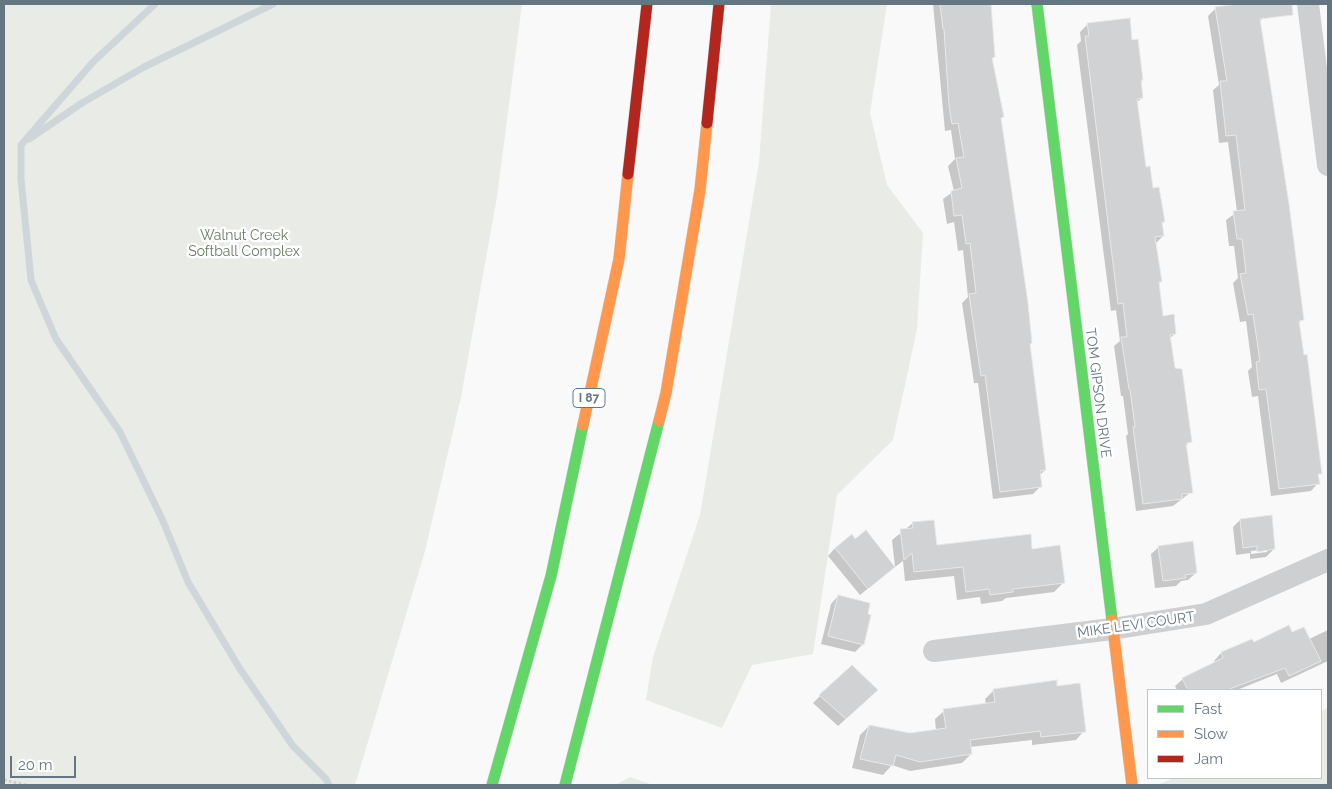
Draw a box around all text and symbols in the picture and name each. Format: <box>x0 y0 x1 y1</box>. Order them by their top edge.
park label: Walnut Creek Softball Complex <box>188 228 300 260</box>
street label: TOM GIPSON DRIVE <box>1082 327 1114 459</box>
road number: I 87 <box>573 388 605 408</box>
street label: MIKE LEVI COURT <box>1076 608 1196 642</box>
legend <box>1147 689 1322 779</box>
text: Fast <box>1194 700 1222 718</box>
text: Slow <box>1194 725 1228 743</box>
scale bar <box>12 746 79 778</box>
text: Jam <box>1194 750 1223 768</box>
text: 20 m <box>18 756 53 774</box>

